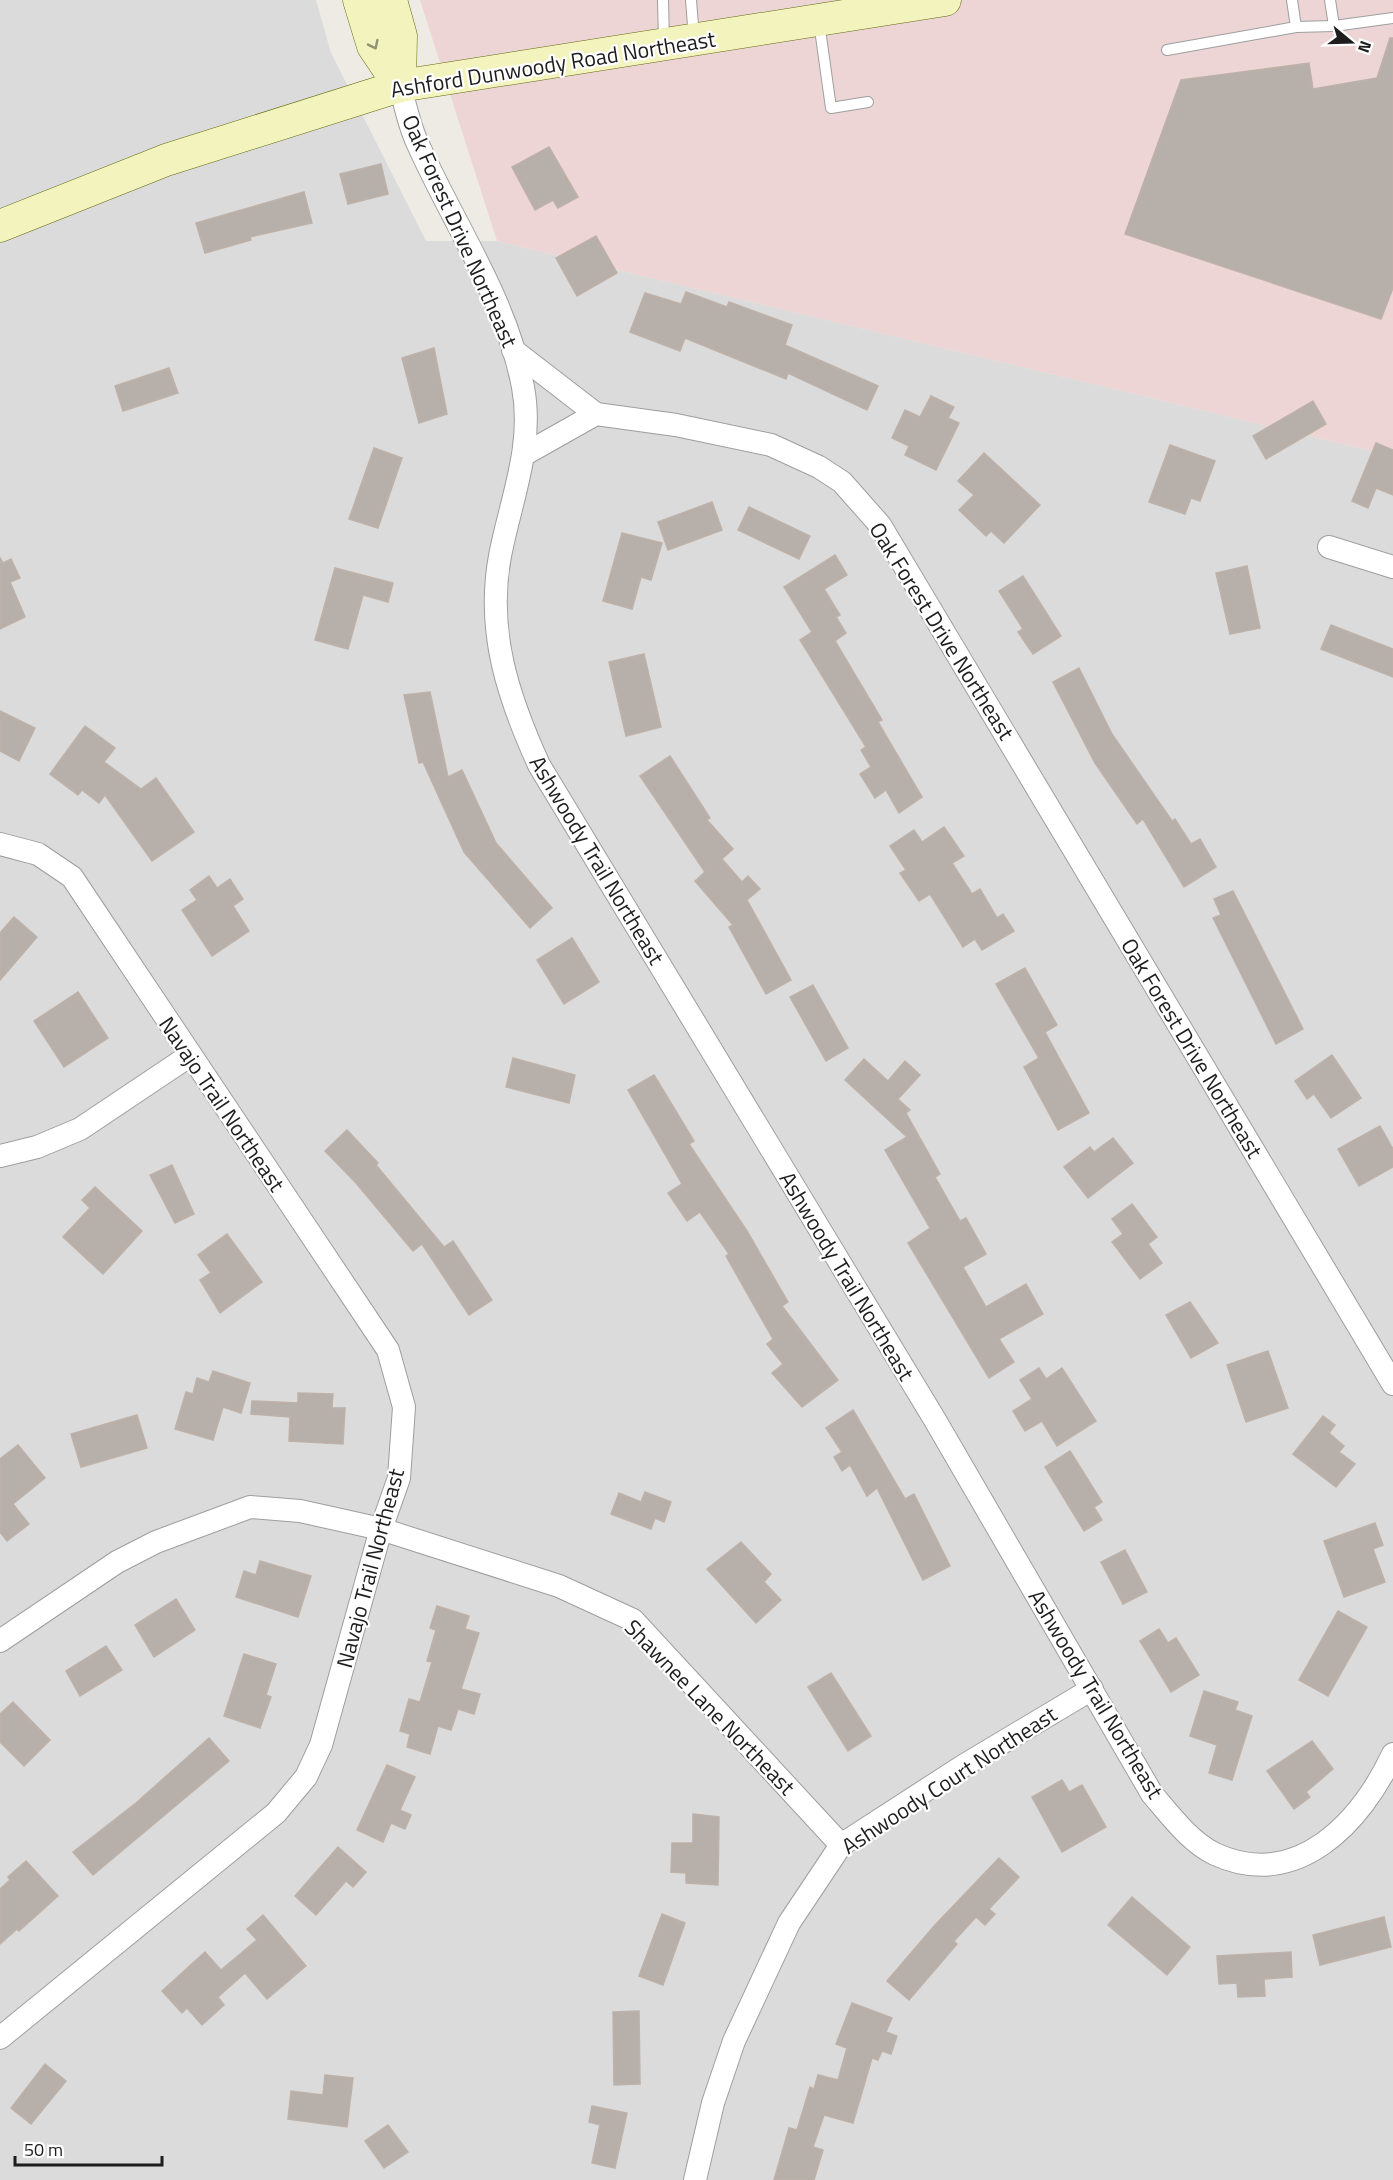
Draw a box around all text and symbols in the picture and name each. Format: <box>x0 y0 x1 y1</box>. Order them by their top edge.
north arrow <box>1321 12 1381 72</box>
street label: Ashford Dunwoody Road Northeast <box>388 21 718 106</box>
text: N <box>1352 38 1378 56</box>
one-way arrow <box>367 39 379 50</box>
street label: Oak Forest Drive Northeast <box>393 109 527 353</box>
street label: Oak Forest Drive Northeast <box>861 515 1023 747</box>
street label: Ashwoody Trail Northeast <box>521 749 673 971</box>
street label: Oak Forest Drive Northeast <box>1113 931 1271 1165</box>
street label: Navajo Trail Northeast <box>151 1009 294 1199</box>
street label: Ashwoody Trail Northeast <box>771 1165 923 1387</box>
street label: Navajo Trail Northeast <box>327 1464 413 1671</box>
street label: Ashwoody Trail Northeast <box>1020 1583 1172 1805</box>
street label: Shawnee Lane Northeast <box>617 1611 803 1803</box>
street label: Ashwoody Court Northeast <box>835 1697 1064 1863</box>
scale bar <box>15 2129 162 2167</box>
text: 50 m <box>24 2136 63 2163</box>

